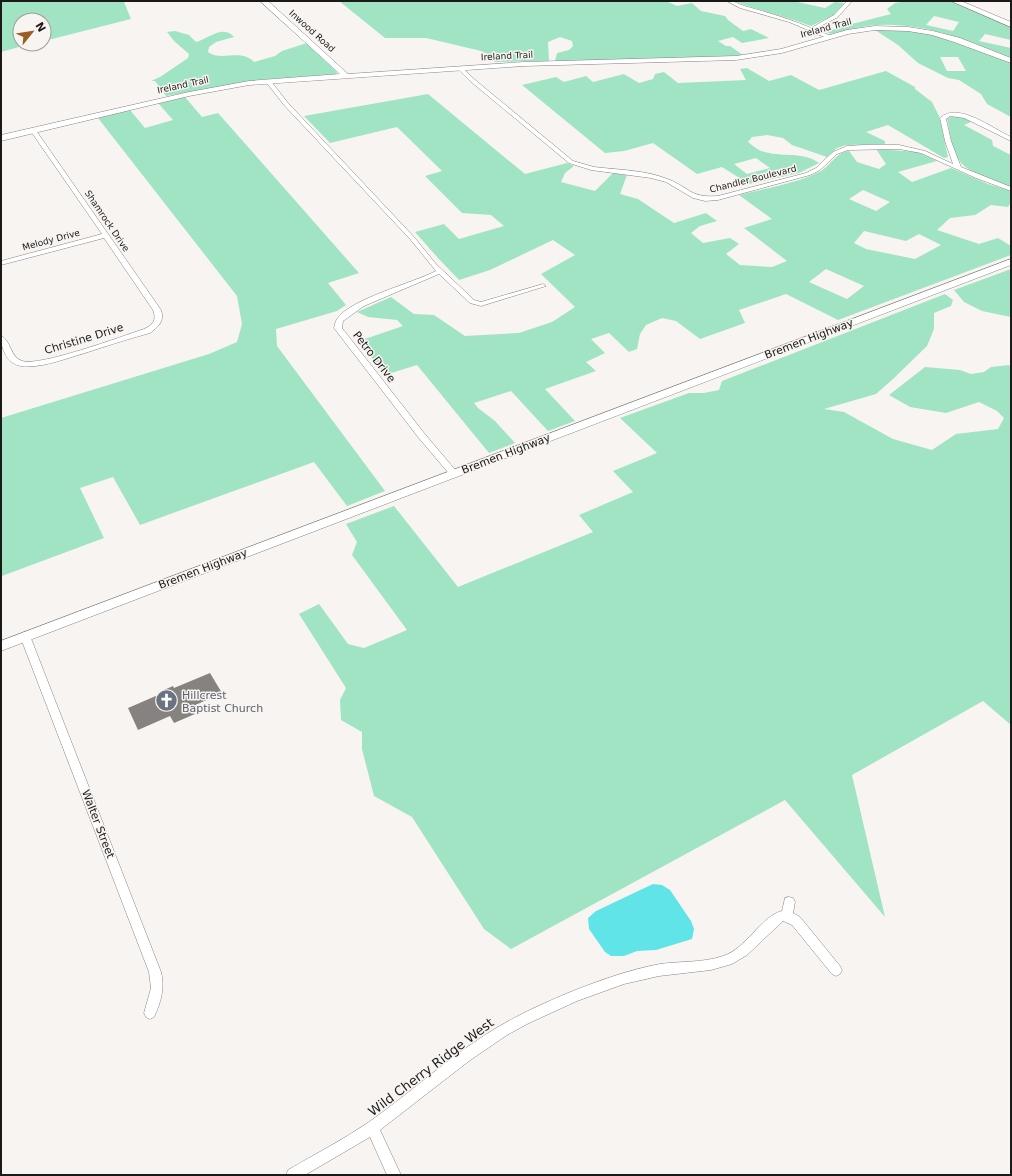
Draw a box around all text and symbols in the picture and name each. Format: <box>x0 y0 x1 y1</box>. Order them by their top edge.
street label: Inwood Road <box>287 8 337 54</box>
north arrow <box>12 12 52 52</box>
street label: Ireland Trail <box>799 16 853 40</box>
text: N <box>32 20 48 34</box>
street label: Ireland Trail <box>481 50 533 62</box>
street label: Ireland Trail <box>156 75 210 95</box>
street label: Chandler Boulevard <box>709 163 797 195</box>
street label: Shamrock Drive <box>83 188 131 254</box>
street label: Melody Drive <box>21 227 81 252</box>
street label: Bremen Highway <box>763 316 856 362</box>
street label: Christine Drive <box>43 321 125 357</box>
street label: Petro Drive <box>350 329 398 385</box>
street label: Bremen Highway <box>460 431 553 477</box>
street label: Bremen Highway <box>157 546 250 592</box>
church icon: Hillcrest Baptist Church <box>153 688 179 714</box>
place label: Hillcrest Baptist Church <box>182 689 263 715</box>
street label: Walter Street <box>79 788 117 861</box>
street label: Wild Cherry Ridge West <box>365 1015 497 1119</box>

